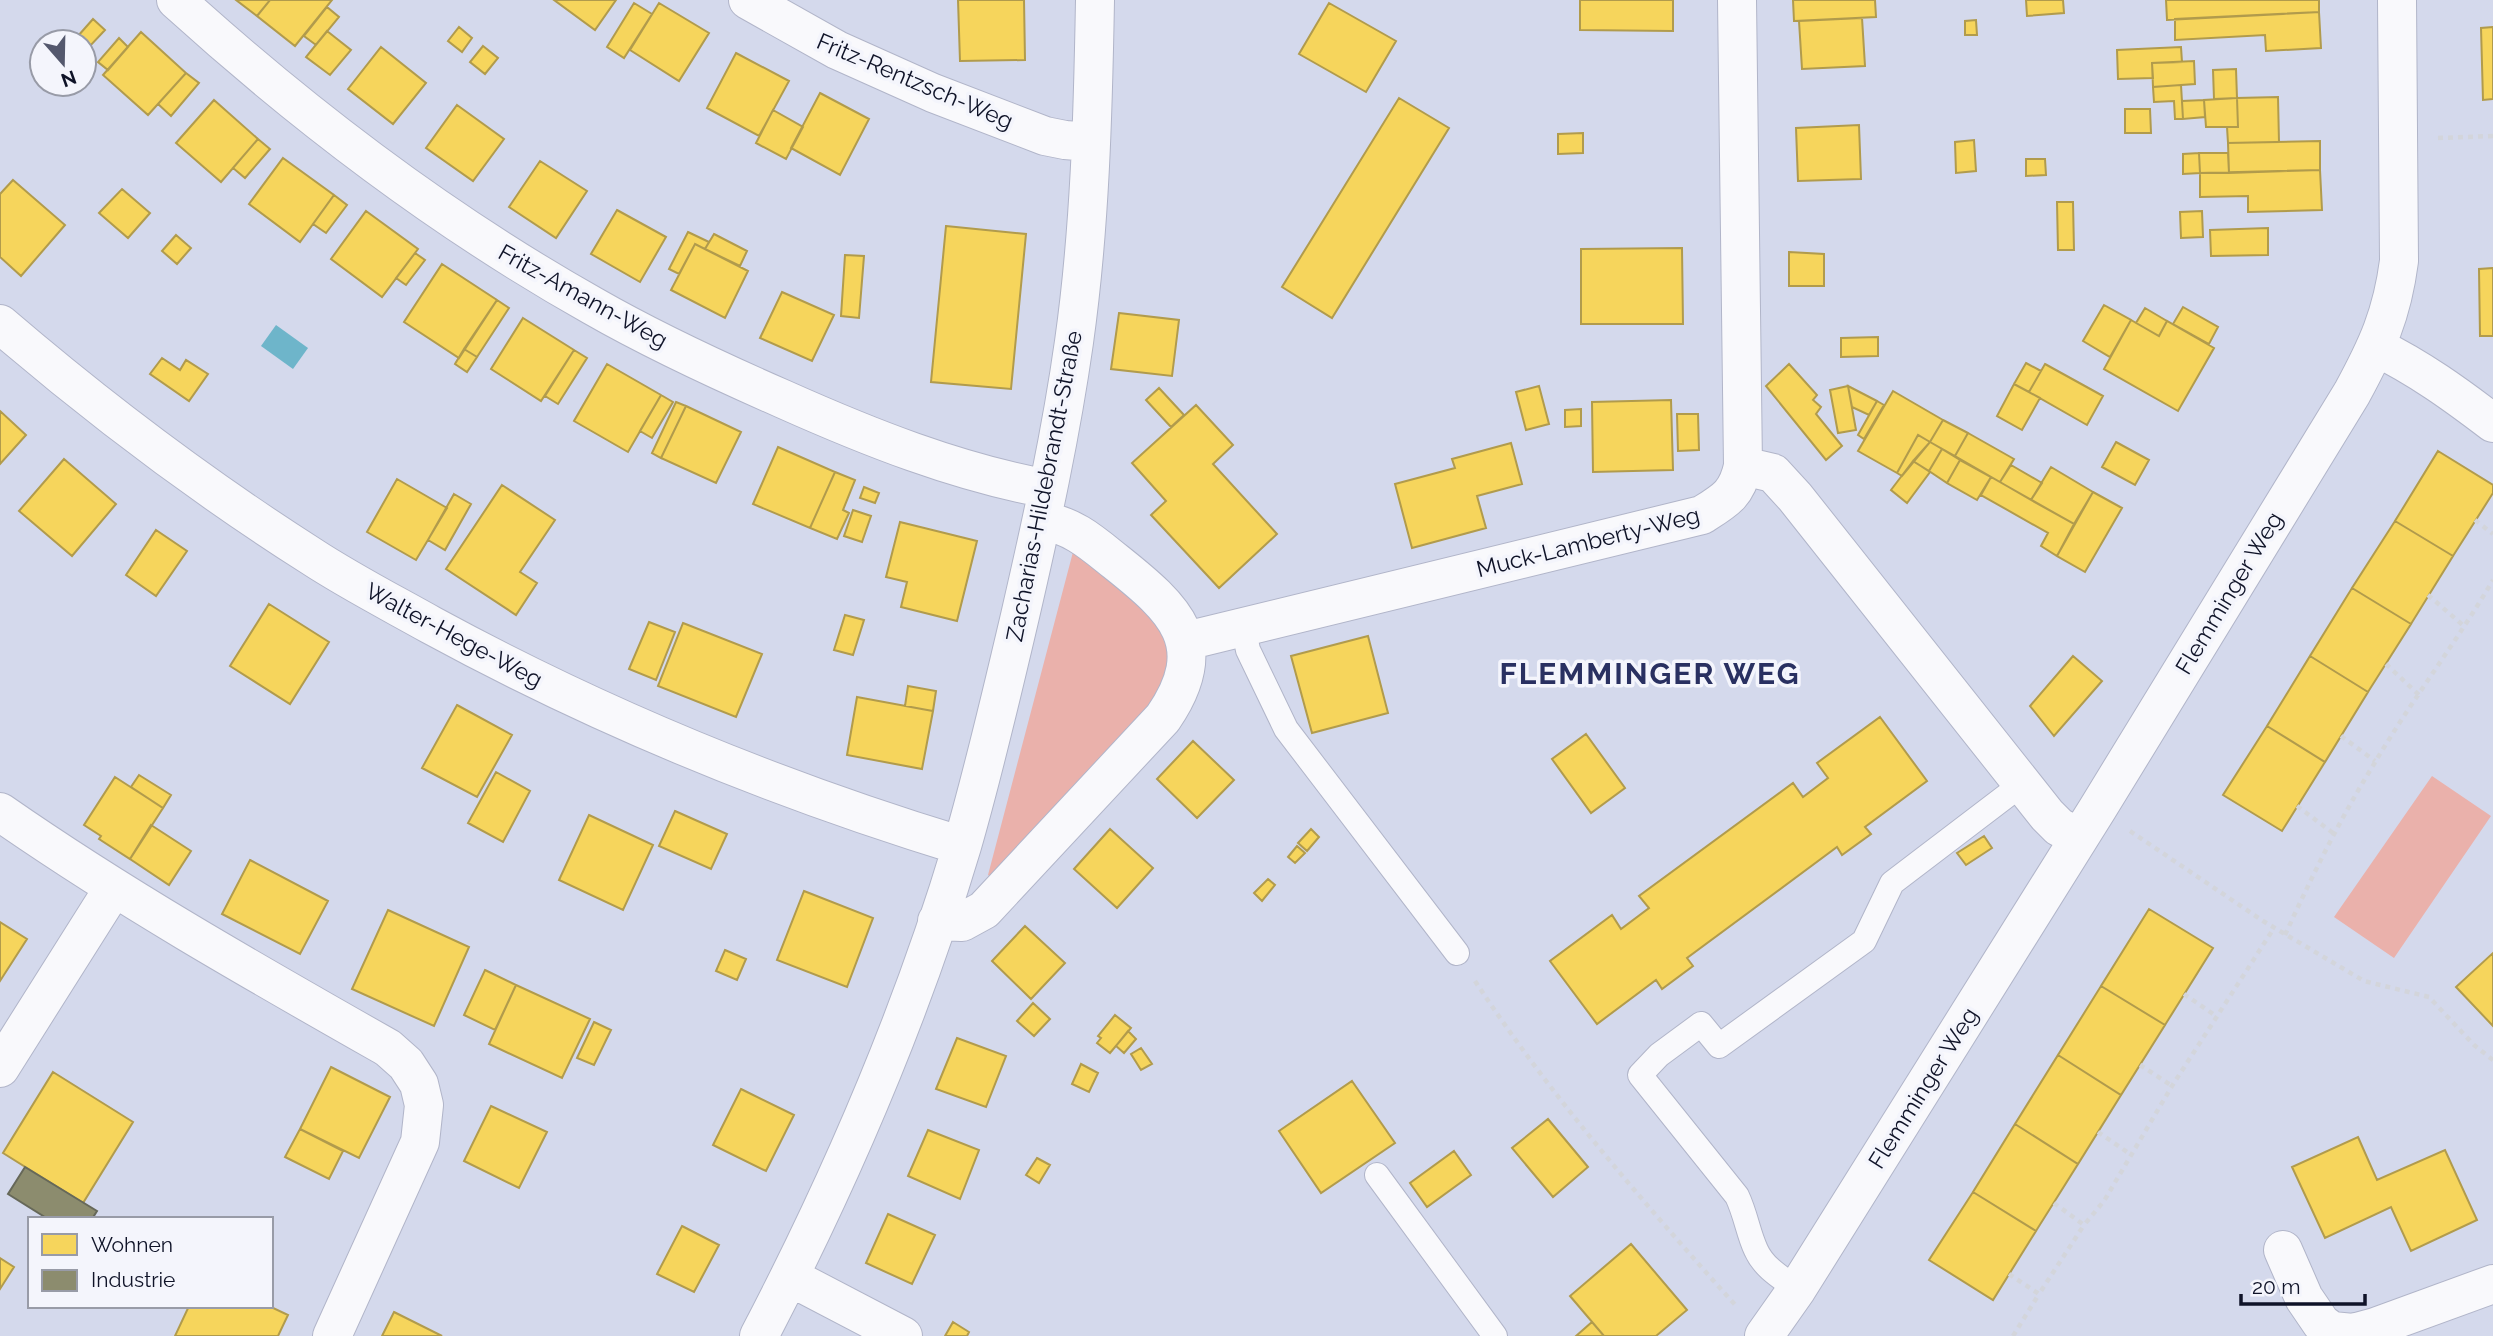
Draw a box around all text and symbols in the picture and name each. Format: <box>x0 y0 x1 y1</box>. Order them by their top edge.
street label: Fritz-Rentzsch-Weg <box>813 27 1017 134</box>
north arrow <box>28 28 98 98</box>
text: N <box>58 66 79 92</box>
street label: Fritz-Amann-Weg <box>494 238 672 353</box>
street label: Zacharias-Hildebrandt-Straße <box>1000 328 1087 644</box>
street label: Muck-Lamberty-Weg <box>1473 501 1702 582</box>
street label: Flemminger Weg <box>2169 507 2288 679</box>
street label: Walter-Hege-Weg <box>361 576 547 693</box>
district label: FLEMMINGER WEG <box>1499 656 1801 691</box>
street label: Flemminger Weg <box>1862 1002 1983 1173</box>
legend <box>28 1217 273 1308</box>
text: Wohnen <box>91 1232 173 1257</box>
scale bar <box>2241 1262 2365 1306</box>
text: Industrie <box>91 1267 175 1292</box>
text: 20 m <box>2252 1274 2300 1299</box>

